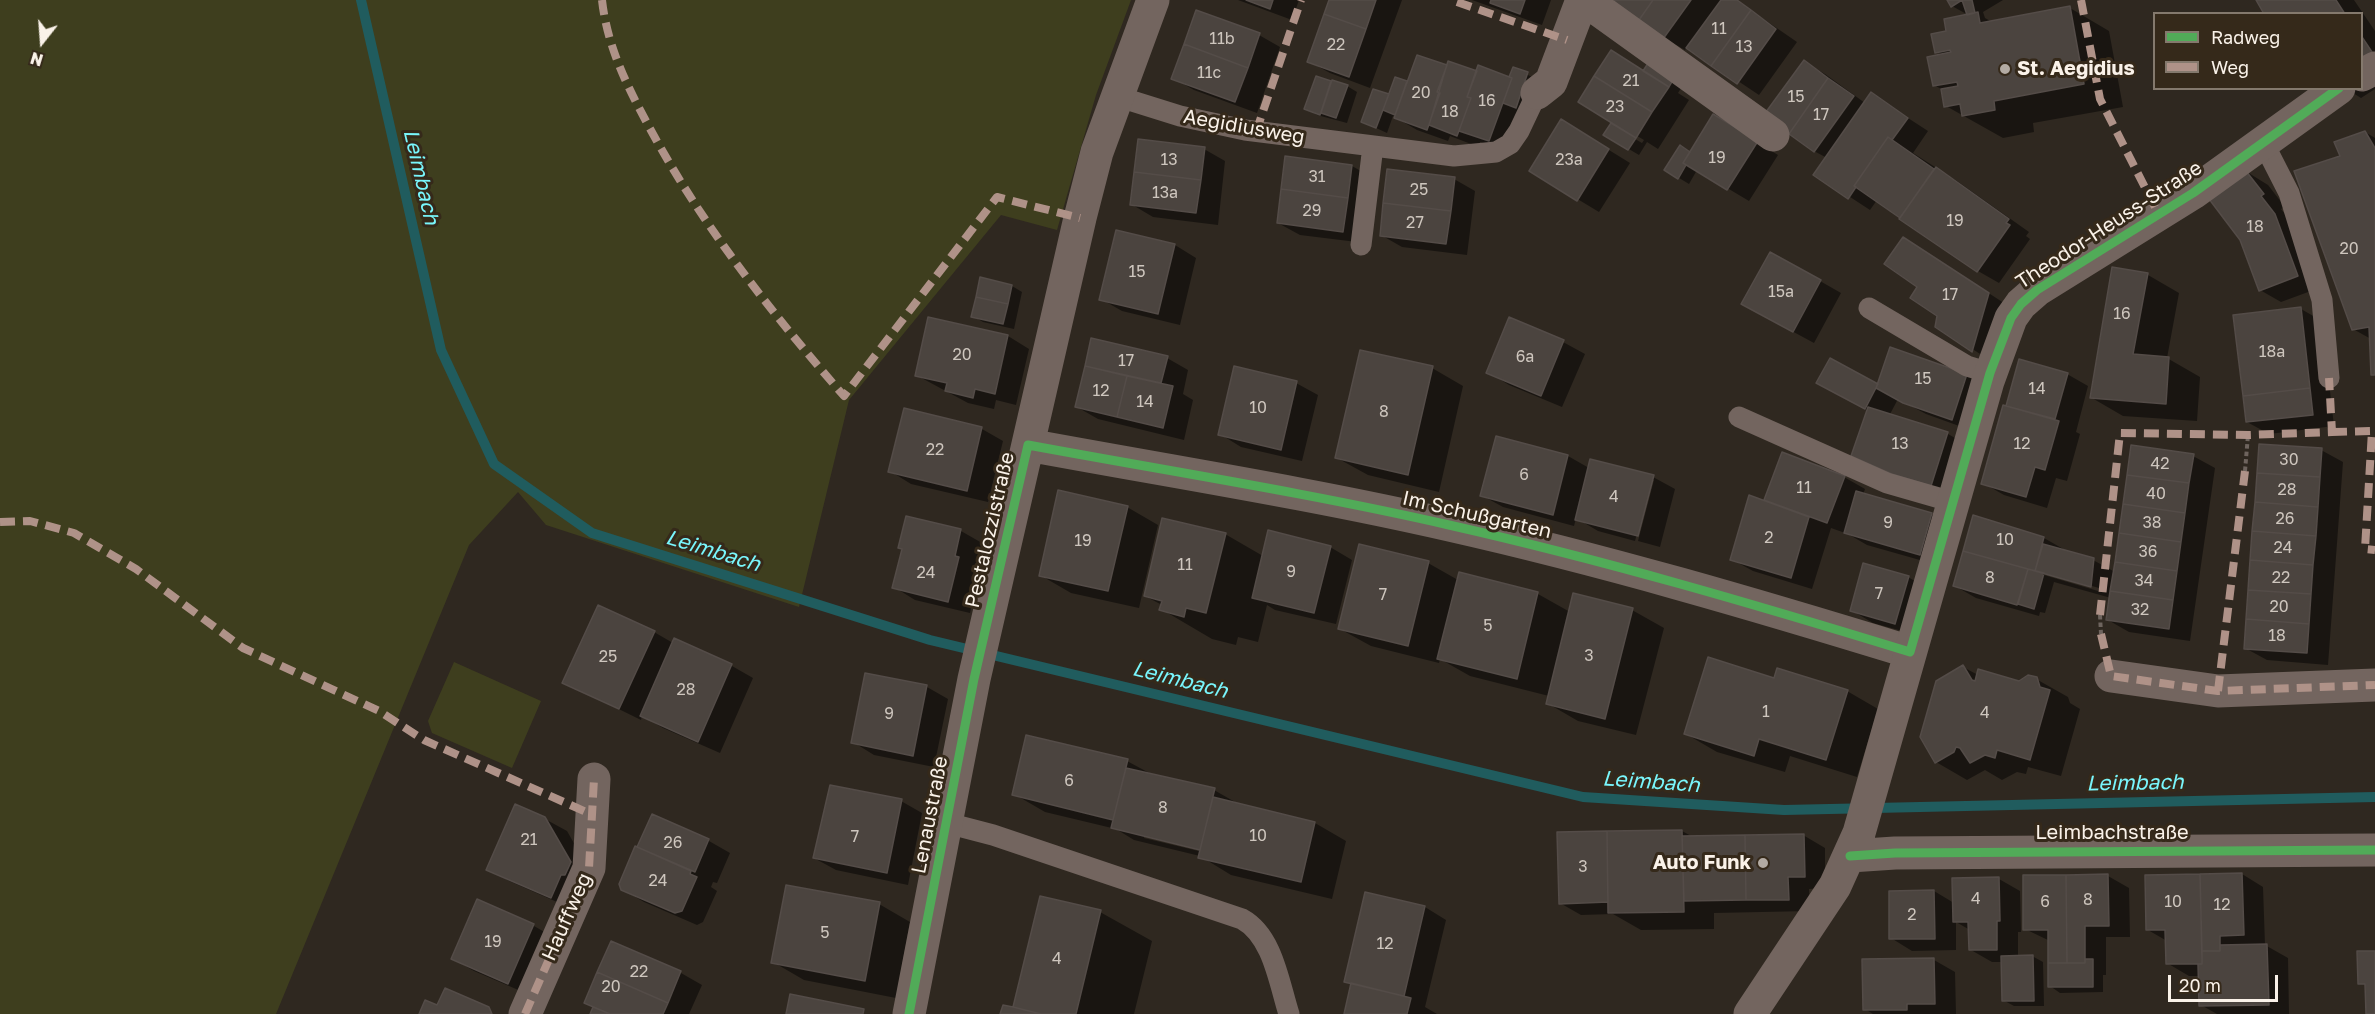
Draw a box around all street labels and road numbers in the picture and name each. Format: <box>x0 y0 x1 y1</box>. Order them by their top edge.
street label: Aegidiusweg <box>1181 105 1307 149</box>
street label: Theodor-Heuss-Straße <box>2011 156 2207 294</box>
street label: Pestalozzistraße <box>960 450 1020 610</box>
street label: Im Schußgarten <box>1400 486 1554 544</box>
street label: Lenaustraße <box>907 754 953 876</box>
street label: Leimbachstraße <box>2035 821 2189 845</box>
street label: Hauffweg <box>537 869 597 965</box>

